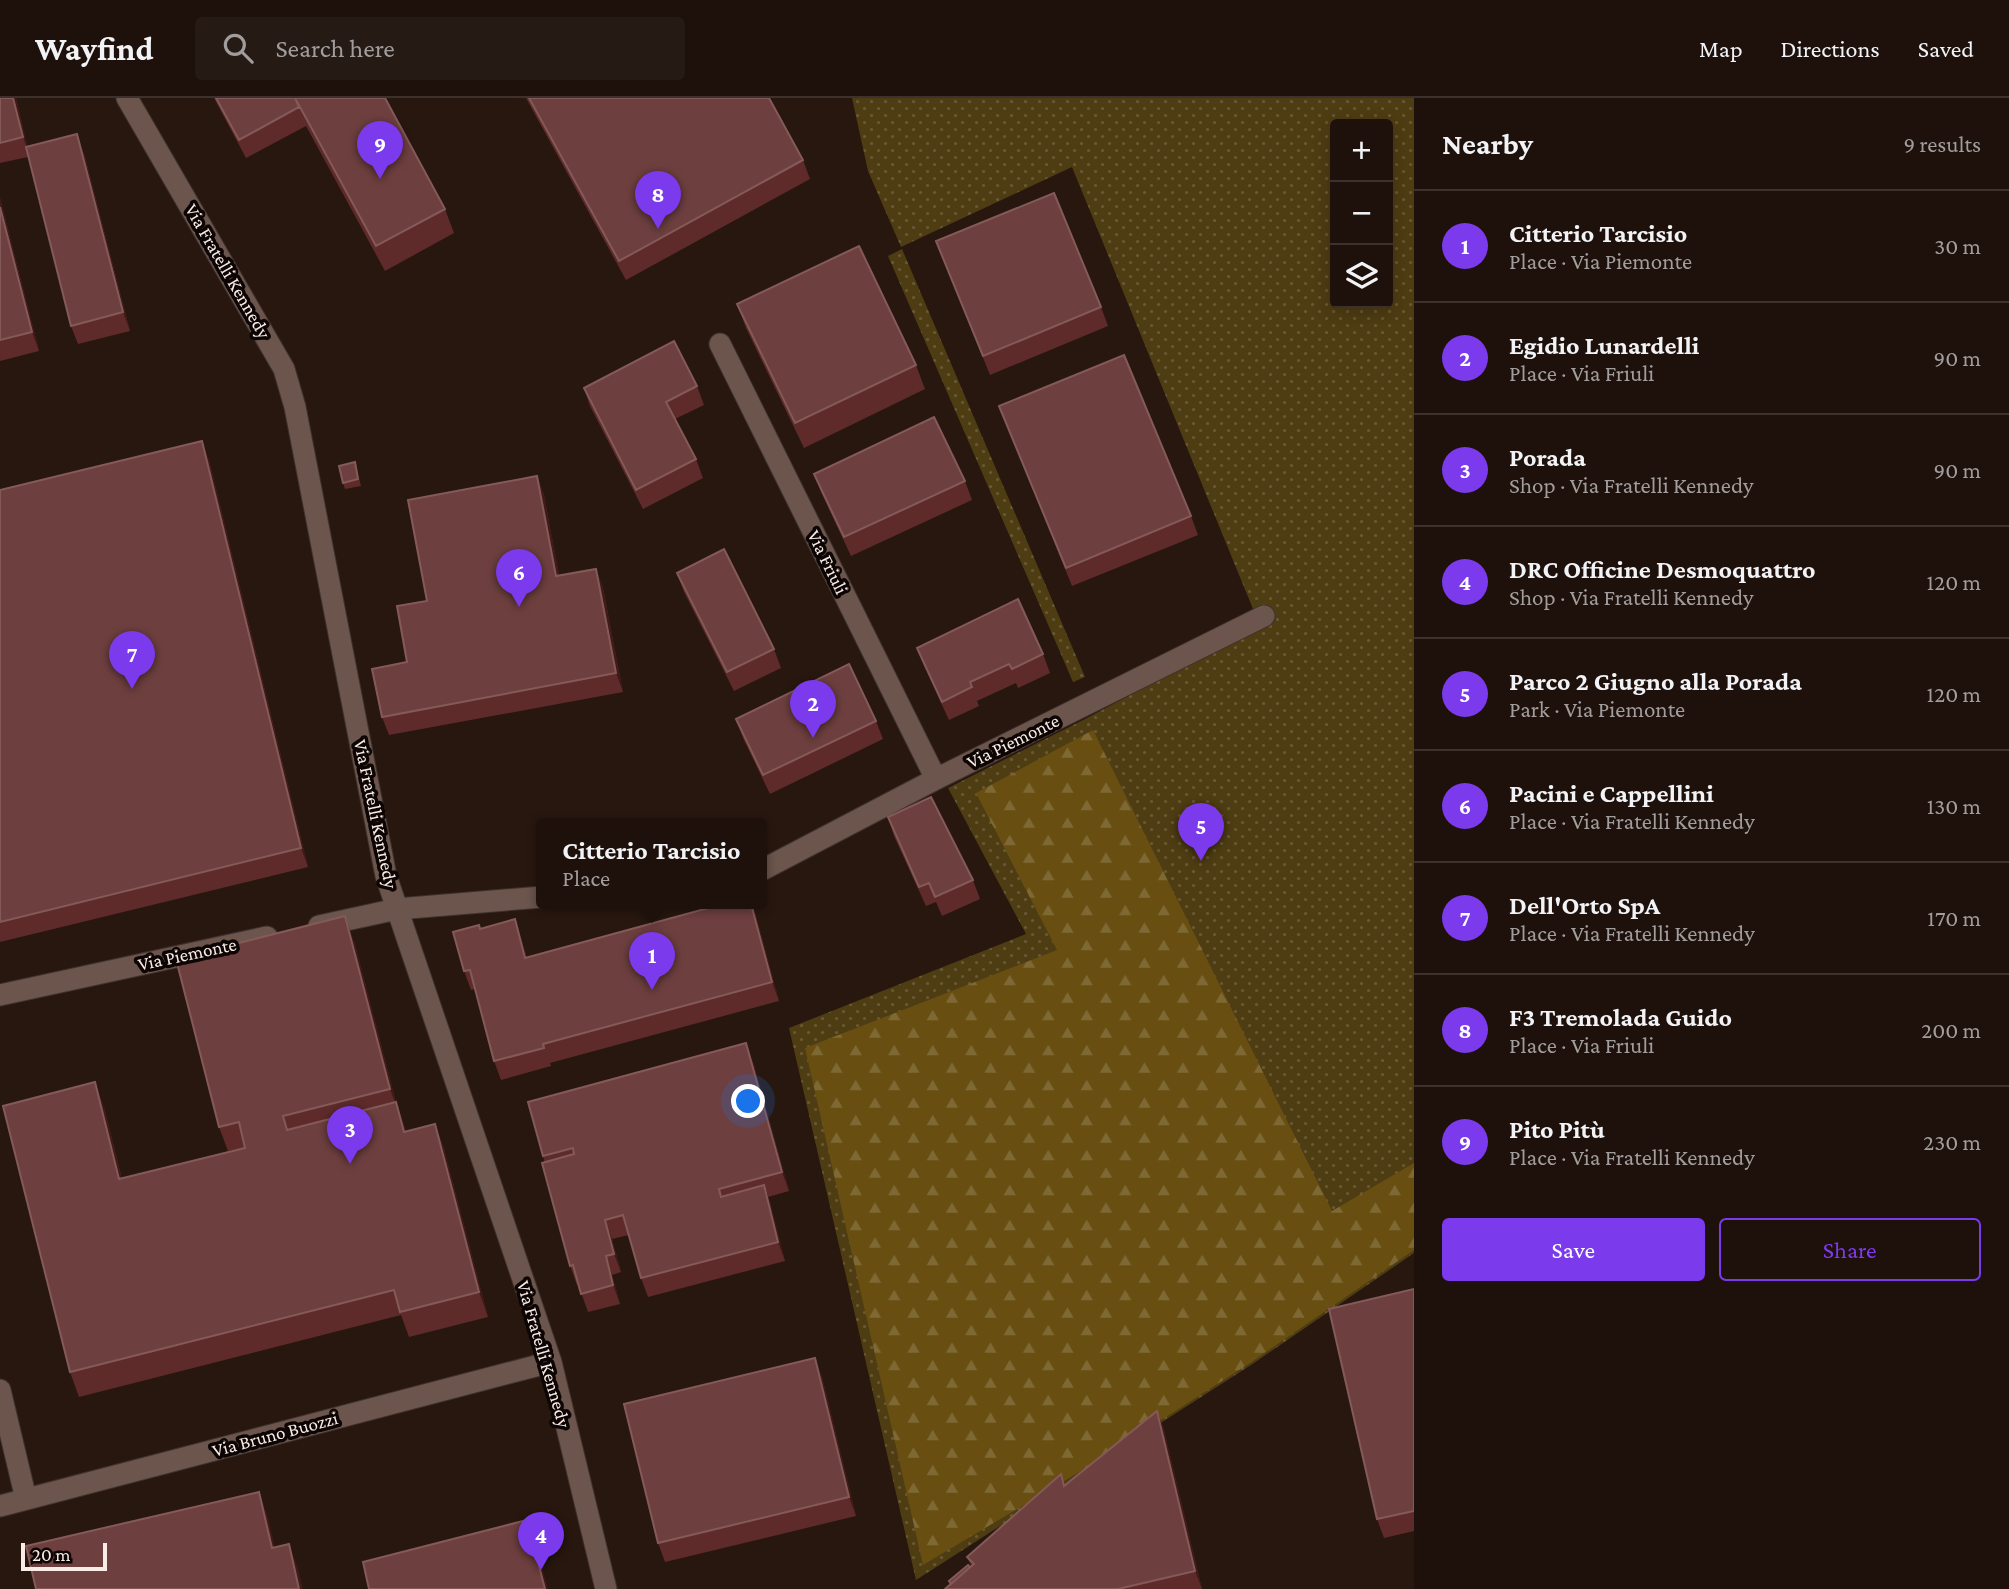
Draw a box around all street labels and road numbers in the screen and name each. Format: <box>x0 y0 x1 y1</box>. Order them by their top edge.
street label: Via Fratelli Kennedy <box>181 200 275 342</box>
street label: Via Friuli <box>803 526 853 598</box>
street label: Via Piemonte <box>963 710 1063 772</box>
street label: Via Fratelli Kennedy <box>350 738 402 891</box>
street label: Via Piemonte <box>136 933 238 975</box>
street label: Via Fratelli Kennedy <box>513 1278 575 1430</box>
street label: Via Bruno Buozzi <box>210 1407 340 1461</box>

